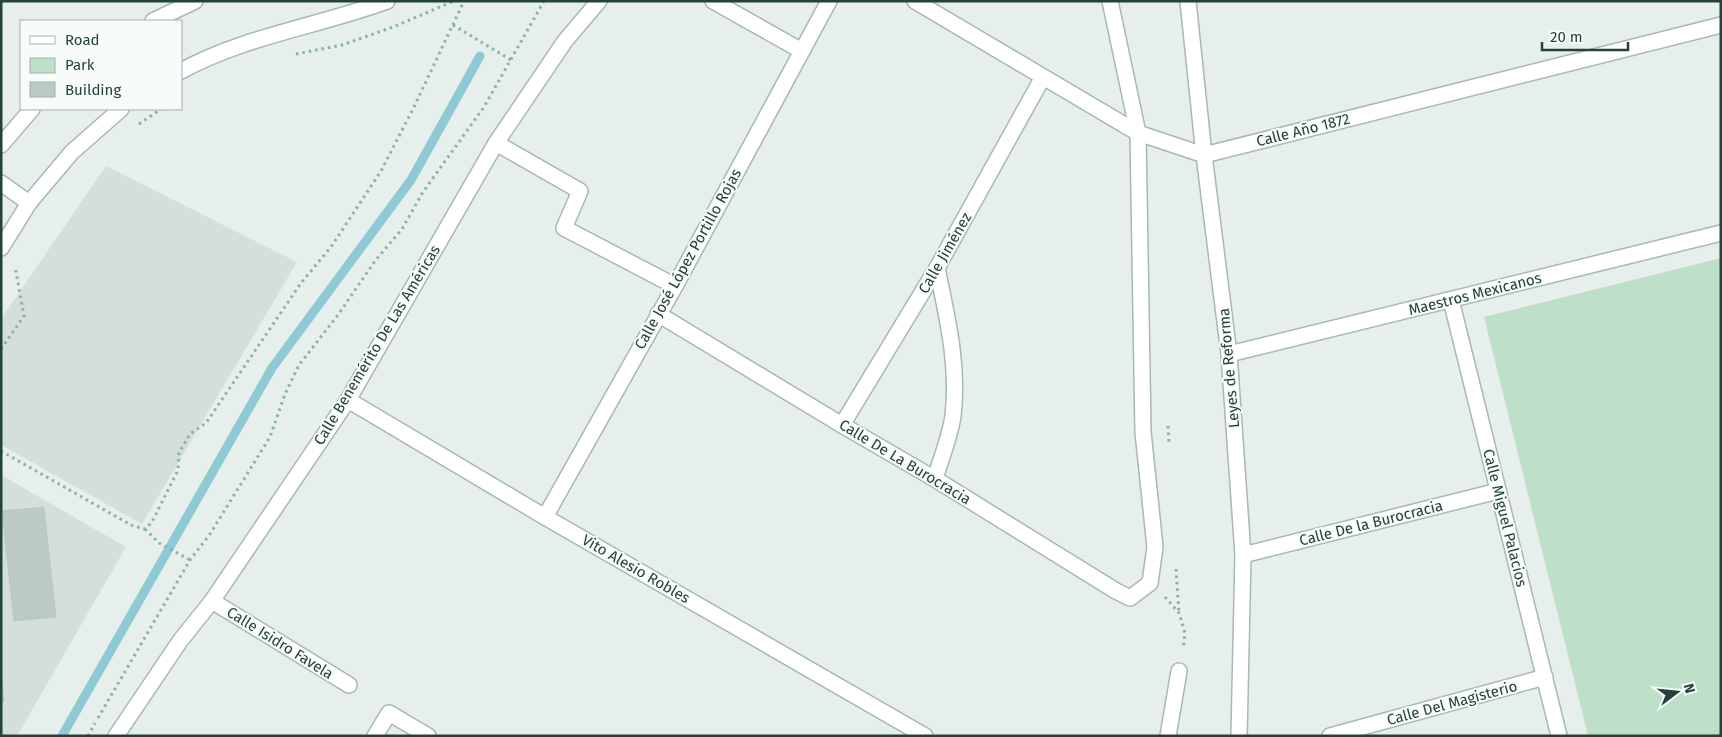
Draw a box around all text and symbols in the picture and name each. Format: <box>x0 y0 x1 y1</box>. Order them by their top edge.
legend <box>20 20 182 110</box>
scale bar <box>1542 20 1628 52</box>
text: 20 m <box>1550 28 1583 46</box>
text: Road <box>65 31 100 49</box>
text: Park <box>65 56 95 74</box>
text: Building <box>65 81 121 99</box>
street label: Calle Año 1872 <box>1254 110 1352 150</box>
street label: Calle José López Portillo Rojas <box>631 166 745 352</box>
street label: Calle Jiménez <box>915 209 976 297</box>
street label: Calle Benemérito De Las Américas <box>310 242 444 448</box>
street label: Maestros Mexicanos <box>1407 269 1543 319</box>
street label: Leyes de Reforma <box>1215 307 1243 429</box>
street label: Calle De La Burocracia <box>836 416 974 508</box>
street label: Calle Miguel Palacios <box>1479 447 1531 589</box>
street label: Calle De la Burocracia <box>1297 496 1445 550</box>
street label: Vito Alesio Robles <box>579 531 693 607</box>
street label: Calle Isidro Favela <box>223 603 337 683</box>
north arrow <box>1652 667 1702 717</box>
street label: Calle Del Magisterio <box>1385 677 1519 729</box>
text: N <box>1680 682 1698 695</box>

